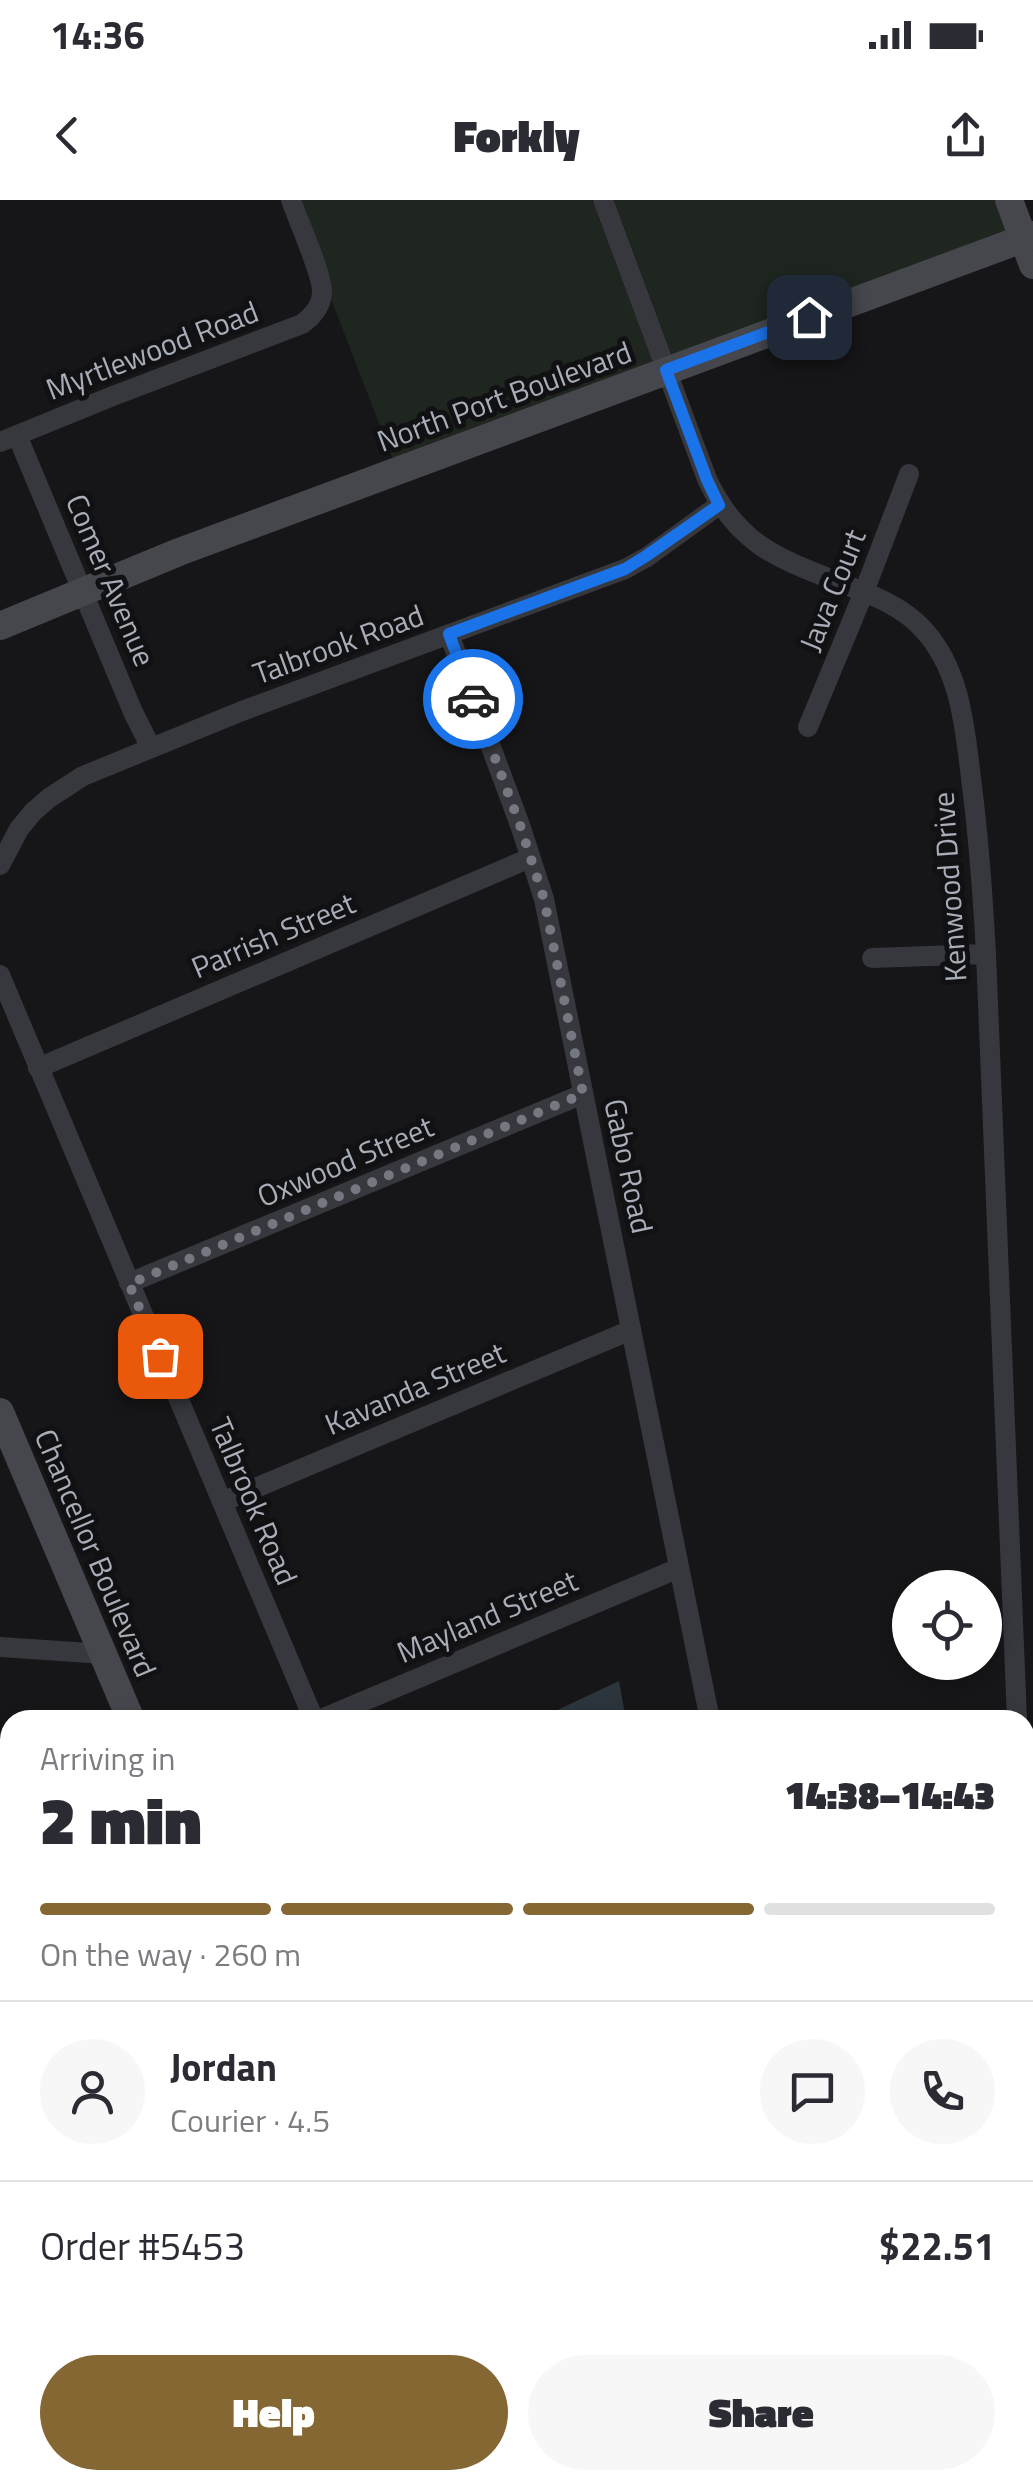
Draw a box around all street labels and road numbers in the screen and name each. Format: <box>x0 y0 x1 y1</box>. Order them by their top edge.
street label: Myrtlewood Road <box>39 288 265 412</box>
street label: North Port Boulevard <box>370 329 638 463</box>
street label: Comer Avenue <box>54 487 168 673</box>
street label: Java Court <box>787 522 877 658</box>
street label: Talbrook Road <box>246 592 430 696</box>
street label: Kenwood Drive <box>919 791 979 983</box>
street label: Parrish Street <box>184 880 363 990</box>
street label: Gabo Road <box>592 1094 666 1238</box>
street label: Oxwood Street <box>250 1103 441 1219</box>
street label: Kavanda Street <box>318 1329 513 1447</box>
street label: Talbrook Road <box>198 1410 310 1592</box>
street label: Chancellor Boulevard <box>23 1422 169 1684</box>
street label: Mayland Street <box>389 1557 585 1675</box>

